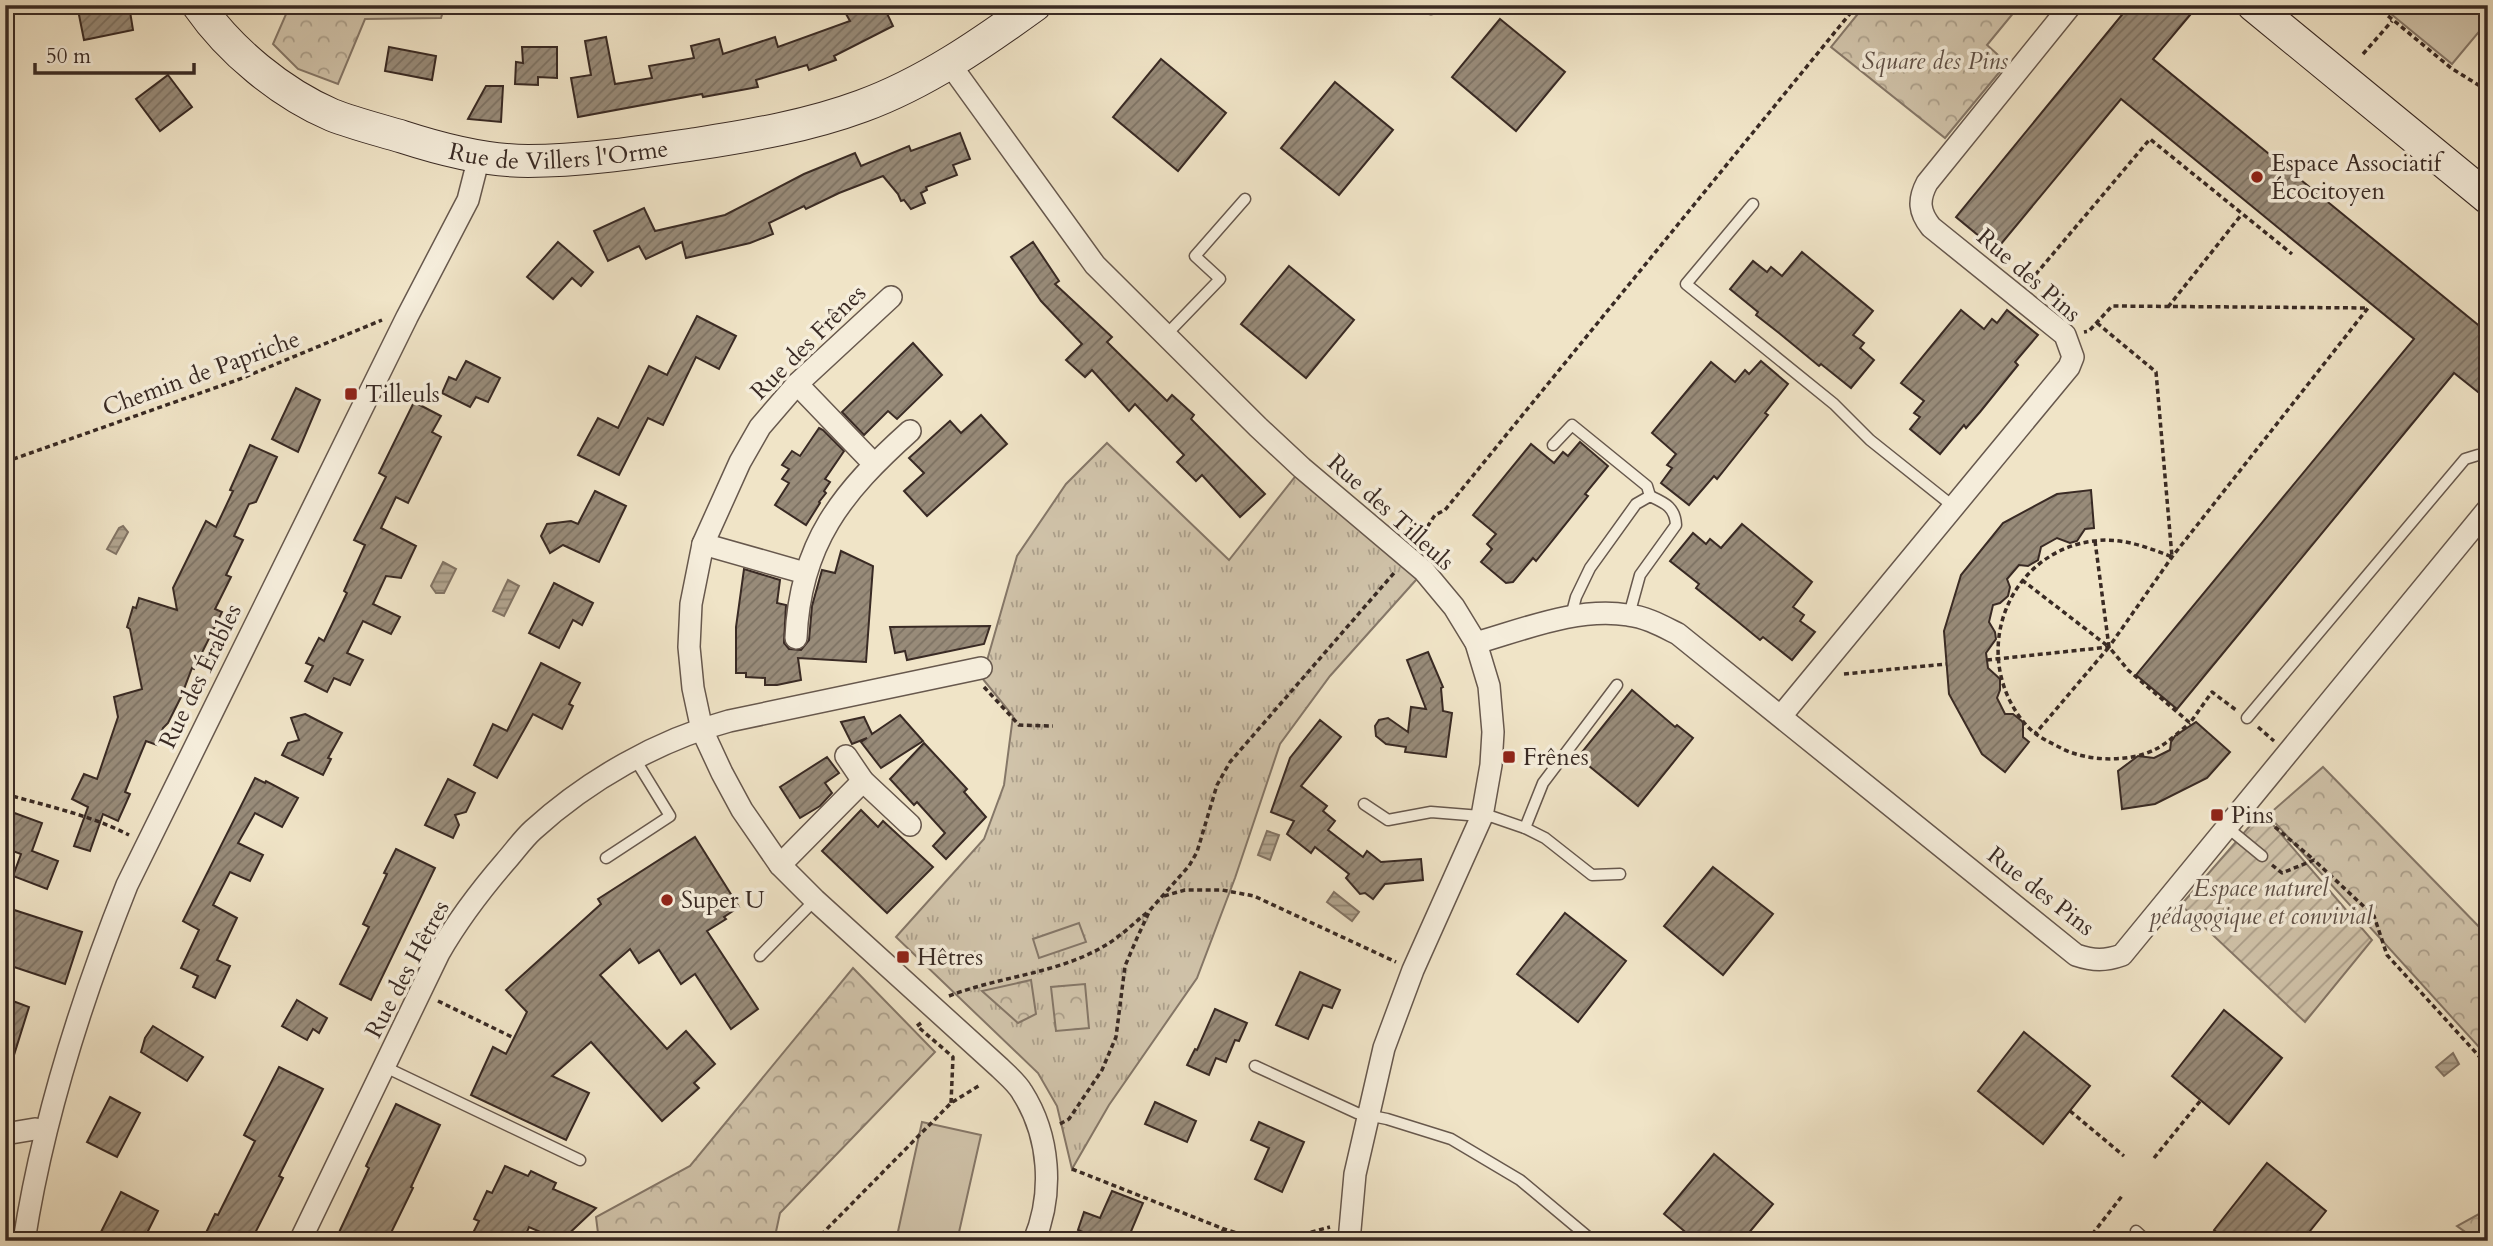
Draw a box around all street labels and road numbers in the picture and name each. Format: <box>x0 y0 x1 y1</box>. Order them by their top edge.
street label: Rue de Villers l'Orme <box>445 132 670 178</box>
street label: Rue des Pins <box>1970 221 2088 330</box>
street label: Rue des Frênes <box>743 277 873 407</box>
street label: Chemin de Papriche <box>98 322 304 424</box>
street label: Rue des Tilleuls <box>1320 447 1461 578</box>
street label: Rue des Érables <box>151 598 250 754</box>
street label: Rue des Pins <box>1980 839 2101 944</box>
street label: Rue des Hêtres <box>357 895 458 1044</box>

